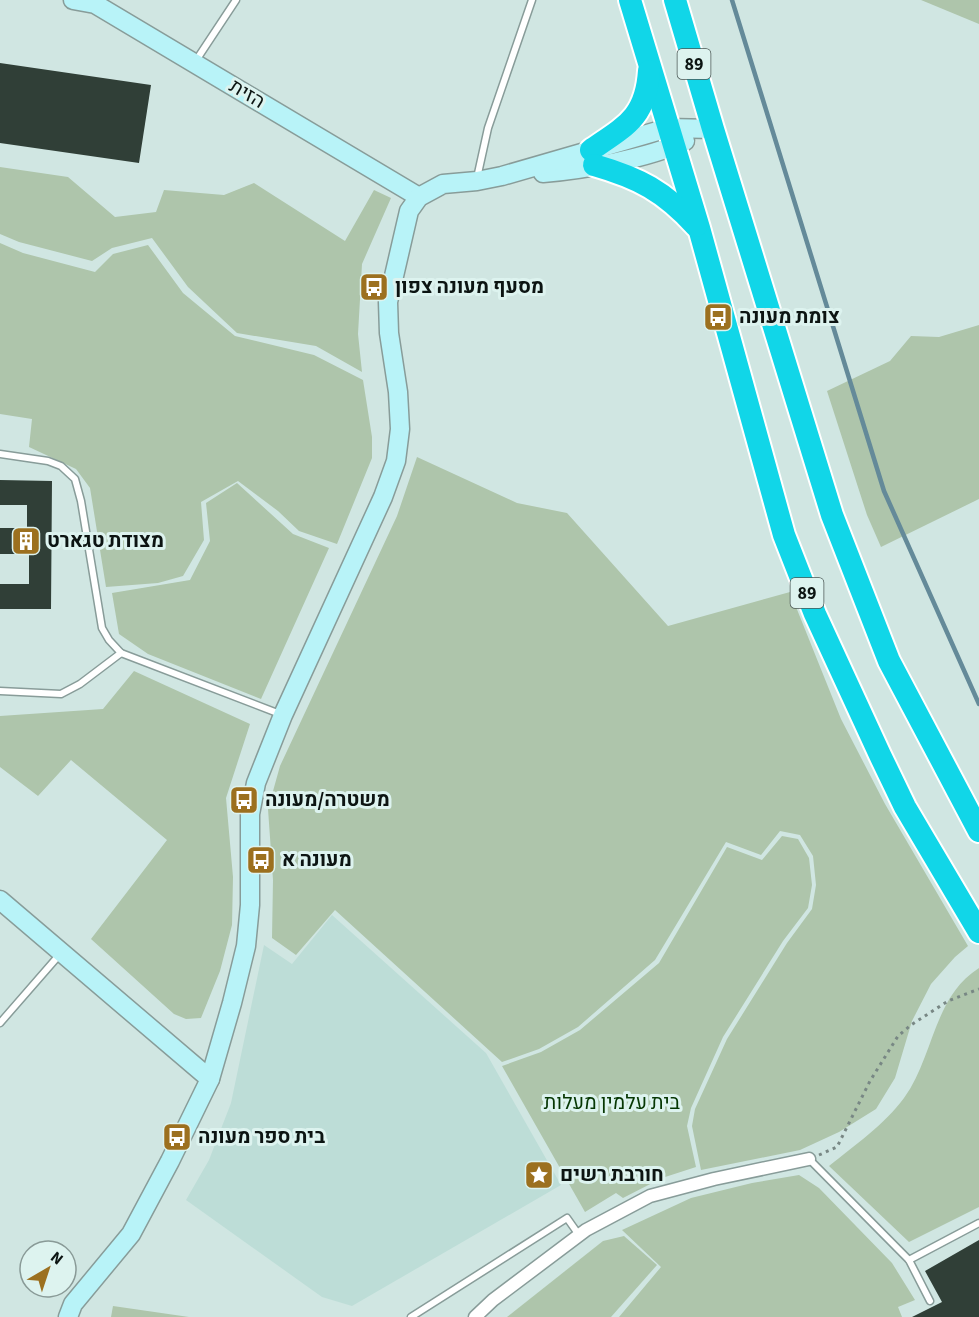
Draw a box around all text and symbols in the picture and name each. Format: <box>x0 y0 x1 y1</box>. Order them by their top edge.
road number: 89 <box>678 49 710 79</box>
street label: הזית <box>224 72 270 116</box>
bus stop icon: מסעף מעונה צפון <box>358 271 390 303</box>
place label: מסעף מעונה צפון <box>395 273 544 301</box>
bus stop icon: צומת מעונה <box>702 301 734 333</box>
place label: צומת מעונה <box>739 303 840 331</box>
building icon: מצודת טגארט <box>10 525 42 557</box>
place label: מצודת טגארט <box>47 527 164 555</box>
road number: 89 <box>790 578 824 608</box>
bus stop icon: משטרה/מעונה <box>228 784 260 816</box>
place label: משטרה/מעונה <box>265 786 390 814</box>
bus stop icon: מעונה א <box>245 844 277 876</box>
place label: מעונה א <box>282 846 352 874</box>
park label: בית עלמין מעלות <box>544 1089 681 1117</box>
bus stop icon: בית ספר מעונה <box>161 1121 193 1153</box>
place label: בית ספר מעונה <box>198 1123 325 1151</box>
place icon: חורבת רשים <box>523 1159 555 1191</box>
place label: חורבת רשים <box>560 1161 664 1189</box>
north arrow <box>18 1239 78 1299</box>
text: N <box>46 1246 68 1270</box>

